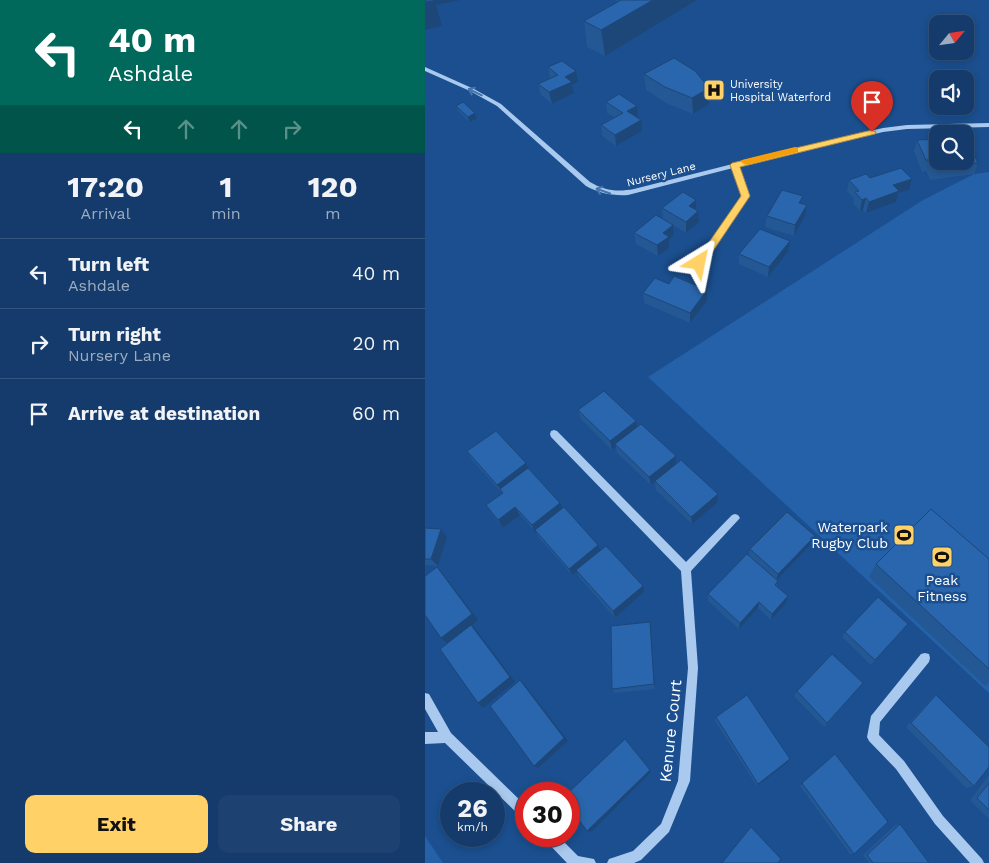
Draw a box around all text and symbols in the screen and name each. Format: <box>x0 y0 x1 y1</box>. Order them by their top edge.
north arrow <box>929 15 974 60</box>
map controls <box>929 15 974 170</box>
text: 40 m <box>108 19 196 61</box>
icon: left <box>25 20 90 85</box>
text: Ashdale <box>108 61 193 86</box>
button: sound <box>929 70 974 115</box>
hospital icon: University Hospital Waterford <box>702 78 726 102</box>
place label: University Hospital Waterford <box>730 78 831 104</box>
pin <box>851 81 893 132</box>
one-way arrow <box>468 87 483 96</box>
icon: arrive <box>858 88 886 116</box>
icon: left <box>119 115 147 143</box>
icon: ahead <box>172 115 200 143</box>
icon: ahead <box>225 115 253 143</box>
icon: right <box>278 115 306 143</box>
button: search <box>929 125 974 170</box>
street label: Nursery Lane <box>625 160 697 189</box>
text: 17:20 <box>67 169 144 204</box>
text: 1 <box>219 169 232 204</box>
text: 120 <box>308 169 358 204</box>
one-way arrow <box>595 186 611 195</box>
text: Arrival <box>81 204 131 223</box>
text: min <box>211 204 241 223</box>
text: m <box>325 204 340 223</box>
position arrow <box>672 236 724 288</box>
text: Turn left <box>68 253 149 276</box>
icon: left <box>25 260 53 288</box>
text: 40 m <box>352 262 400 285</box>
text: Ashdale <box>68 276 130 295</box>
text: Turn right <box>68 323 161 346</box>
icon: right <box>25 330 53 358</box>
text: 20 m <box>353 332 400 355</box>
text: Nursery Lane <box>68 346 171 365</box>
icon: arrive <box>25 400 53 428</box>
text: Arrive at destination <box>68 402 260 425</box>
text: 60 m <box>352 402 400 425</box>
place label: Waterpark Rugby Club <box>811 519 888 551</box>
sports icon: Waterpark Rugby Club <box>892 523 916 547</box>
sports icon: Peak Fitness <box>930 545 954 569</box>
place label: Peak Fitness <box>917 572 967 604</box>
street label: Kenure Court <box>656 679 685 783</box>
speed limit sign: 30 <box>515 782 580 847</box>
text: 26 <box>457 794 488 823</box>
button: Exit <box>25 795 208 853</box>
button: Share <box>218 795 400 853</box>
text: km/h <box>457 820 488 834</box>

